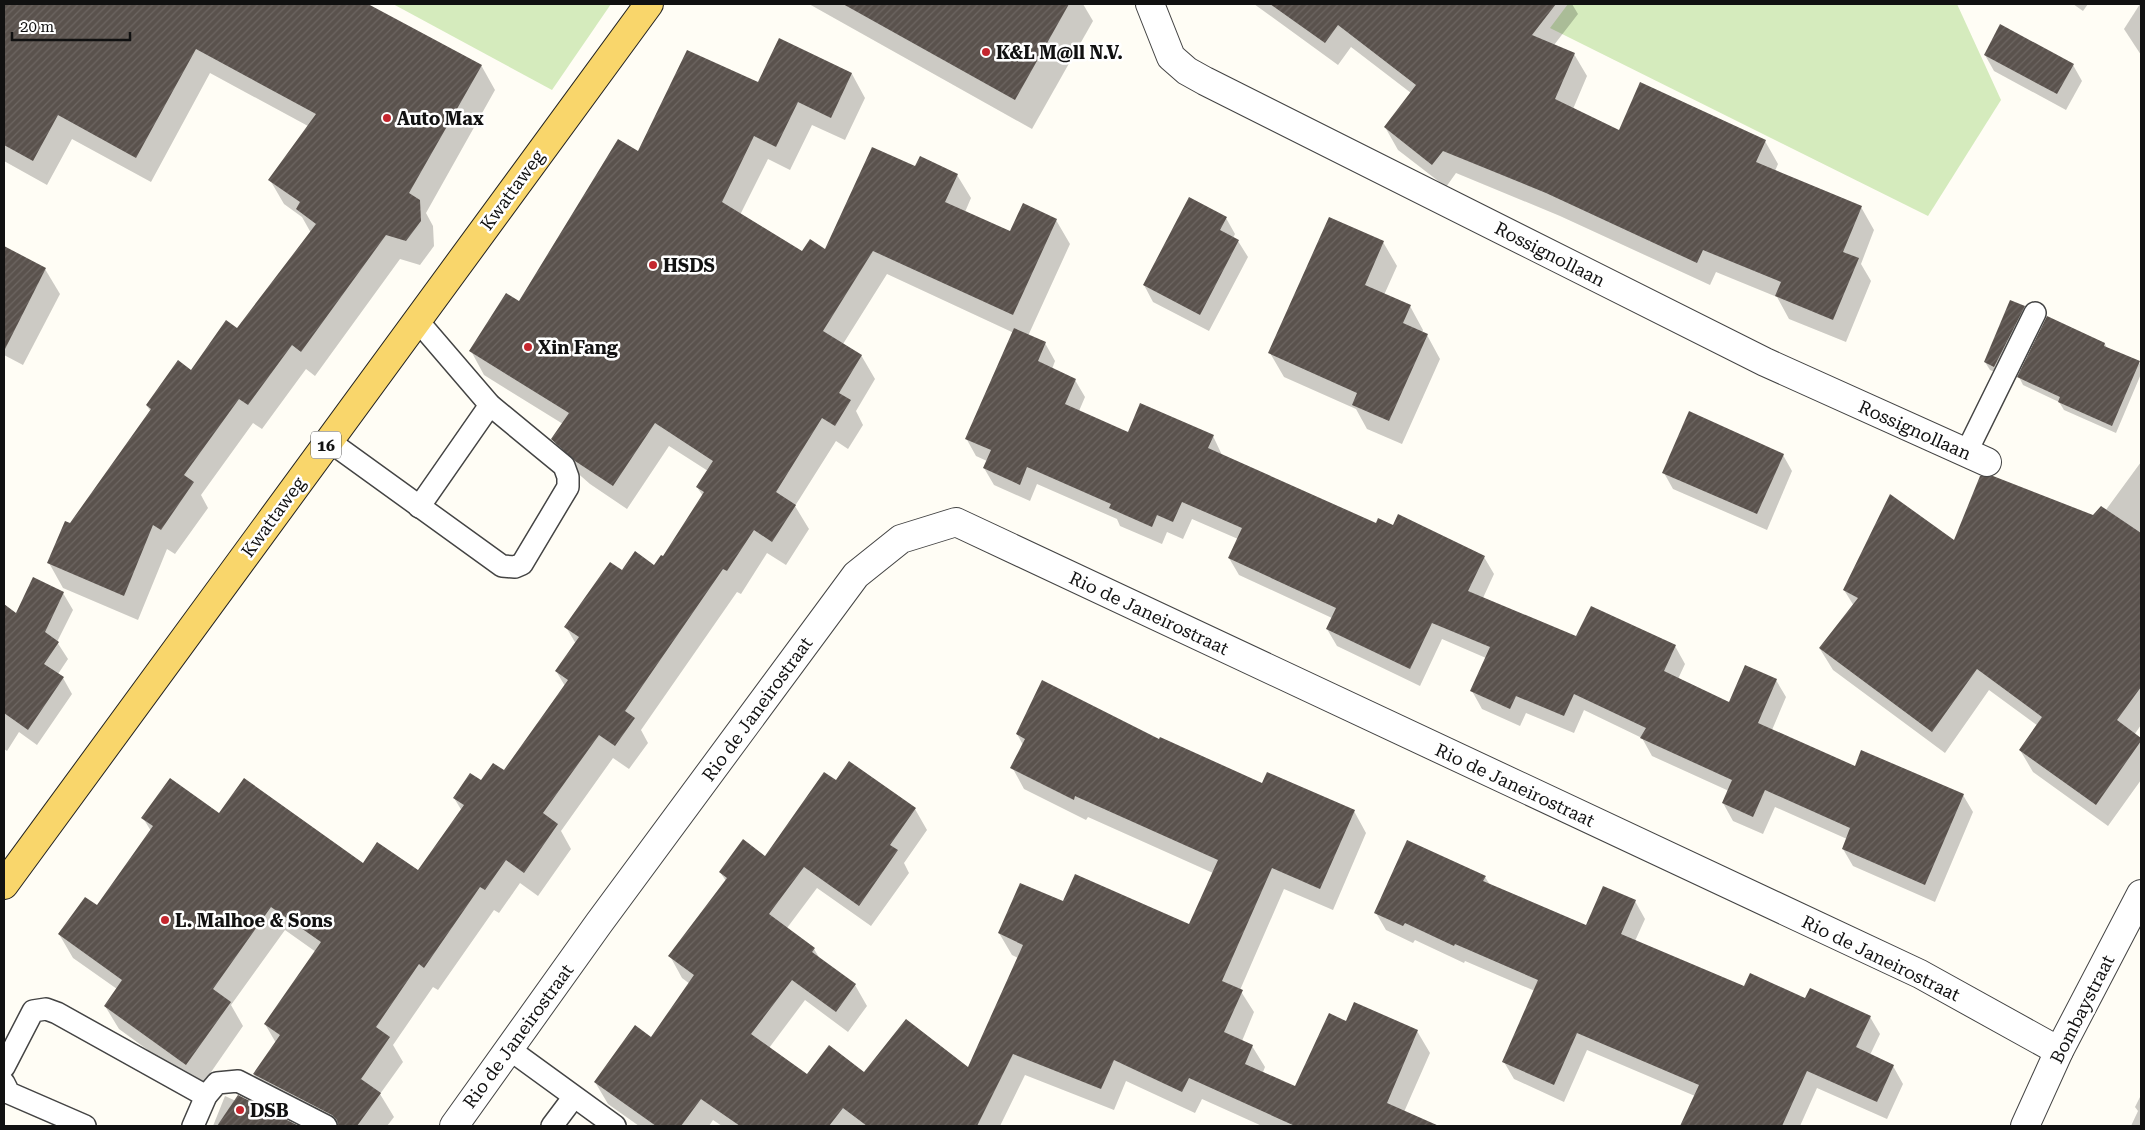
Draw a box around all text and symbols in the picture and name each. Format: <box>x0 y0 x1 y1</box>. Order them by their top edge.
scale bar <box>12 10 130 42</box>
text: 20 m <box>20 18 55 36</box>
place label: K&L M@ll N.V. <box>996 42 1123 63</box>
marker: K&L M@ll N.V. <box>980 46 992 58</box>
place label: Auto Max <box>397 108 484 129</box>
marker: Auto Max <box>381 112 393 124</box>
street label: Kwattaweg <box>476 145 549 234</box>
street label: Rossignollaan <box>1491 217 1609 291</box>
place label: HSDS <box>663 255 715 276</box>
marker: HSDS <box>647 259 659 271</box>
place label: Xin Fang <box>538 337 619 358</box>
marker: Xin Fang <box>522 341 534 353</box>
street label: Rossignollaan <box>1855 396 1975 464</box>
road number: 16 <box>311 432 341 458</box>
street label: Kwattaweg <box>237 472 310 561</box>
street label: Rio de Janeirostraat <box>1066 567 1232 659</box>
street label: Rio de Janeirostraat <box>698 633 817 785</box>
street label: Rio de Janeirostraat <box>1432 739 1598 831</box>
place label: L. Malhoe & Sons <box>175 910 333 931</box>
street label: Rio de Janeirostraat <box>1799 911 1964 1006</box>
marker: L. Malhoe & Sons <box>159 914 171 926</box>
street label: Bombaystraat <box>2046 951 2118 1067</box>
street label: Rio de Janeirostraat <box>459 960 578 1112</box>
place label: DSB <box>250 1100 289 1121</box>
marker: DSB <box>234 1104 246 1116</box>

